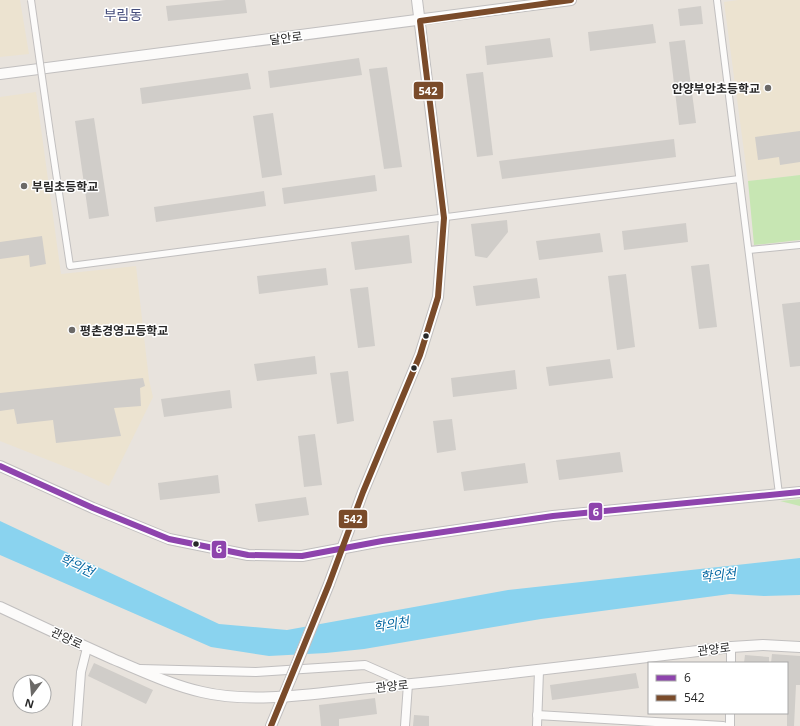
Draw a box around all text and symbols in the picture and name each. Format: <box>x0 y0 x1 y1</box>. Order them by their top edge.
district label: 부림동 <box>104 5 142 24</box>
street label: 달안로 <box>269 28 303 48</box>
place label: 안양부안초등학교 <box>672 80 760 97</box>
line badge: 542 <box>413 81 444 100</box>
text: 542 <box>419 83 437 98</box>
marker: 안양부안초등학교 <box>763 83 773 93</box>
place label: 부림초등학교 <box>32 178 98 195</box>
marker: 부림초등학교 <box>19 181 29 191</box>
place label: 평촌경영고등학교 <box>80 322 168 339</box>
marker: 평촌경영고등학교 <box>67 325 77 335</box>
unlabelled marker <box>421 331 431 341</box>
unlabelled marker <box>409 363 419 373</box>
line badge: 6 <box>588 502 603 521</box>
text: 6 <box>593 504 599 519</box>
line badge: 542 <box>338 509 368 529</box>
text: 542 <box>344 511 362 526</box>
unlabelled marker <box>191 539 201 549</box>
line badge: 6 <box>211 540 227 559</box>
text: 6 <box>216 541 222 556</box>
water label: 학의천 <box>57 549 98 581</box>
water label: 학의천 <box>699 564 738 586</box>
water label: 학의천 <box>372 612 411 636</box>
street label: 관양로 <box>48 623 86 653</box>
street label: 관양로 <box>697 639 731 659</box>
legend <box>648 662 788 714</box>
text: 6 <box>684 669 691 686</box>
north arrow <box>12 674 52 714</box>
street label: 관양로 <box>375 676 409 696</box>
text: 542 <box>684 689 705 706</box>
text: N <box>23 696 35 713</box>

